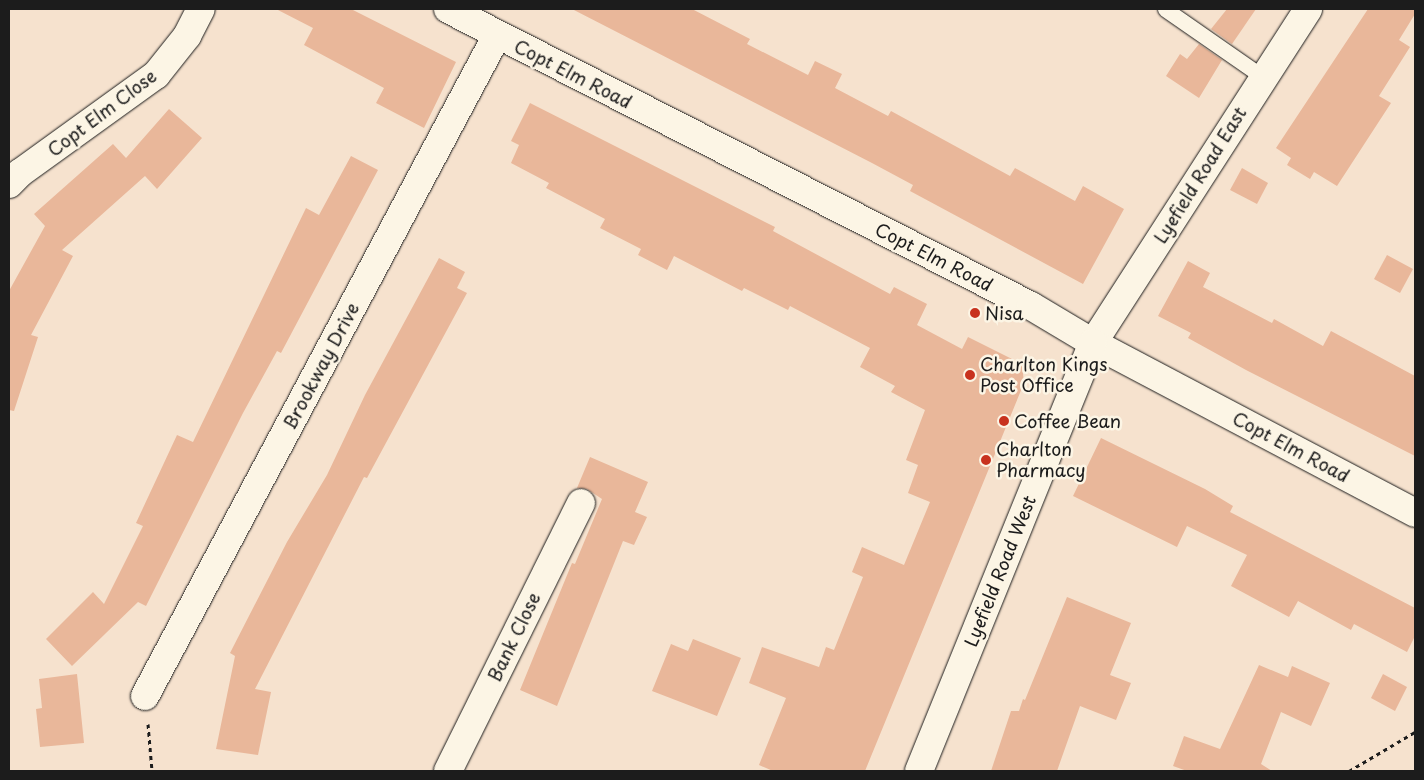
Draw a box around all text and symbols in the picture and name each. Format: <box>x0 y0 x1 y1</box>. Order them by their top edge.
street label: Copt Elm Road <box>511 35 635 113</box>
street label: Copt Elm Close <box>43 65 161 161</box>
street label: Lyefield Road East <box>1149 102 1251 248</box>
street label: Copt Elm Road <box>872 218 996 296</box>
street label: Brookway Drive <box>279 299 363 433</box>
place label: Nisa <box>985 302 1024 324</box>
marker: Nisa <box>969 307 981 319</box>
place label: Charlton Kings Post Office <box>980 354 1108 396</box>
marker: Charlton Kings Post Office <box>964 369 976 381</box>
street label: Copt Elm Road <box>1229 407 1353 487</box>
place label: Coffee Bean <box>1014 410 1122 432</box>
marker: Coffee Bean <box>998 415 1010 427</box>
place label: Charlton Pharmacy <box>996 439 1086 482</box>
marker: Charlton Pharmacy <box>980 454 992 466</box>
street label: Lyefield Road West <box>960 492 1040 650</box>
street label: Bank Close <box>483 589 545 685</box>

